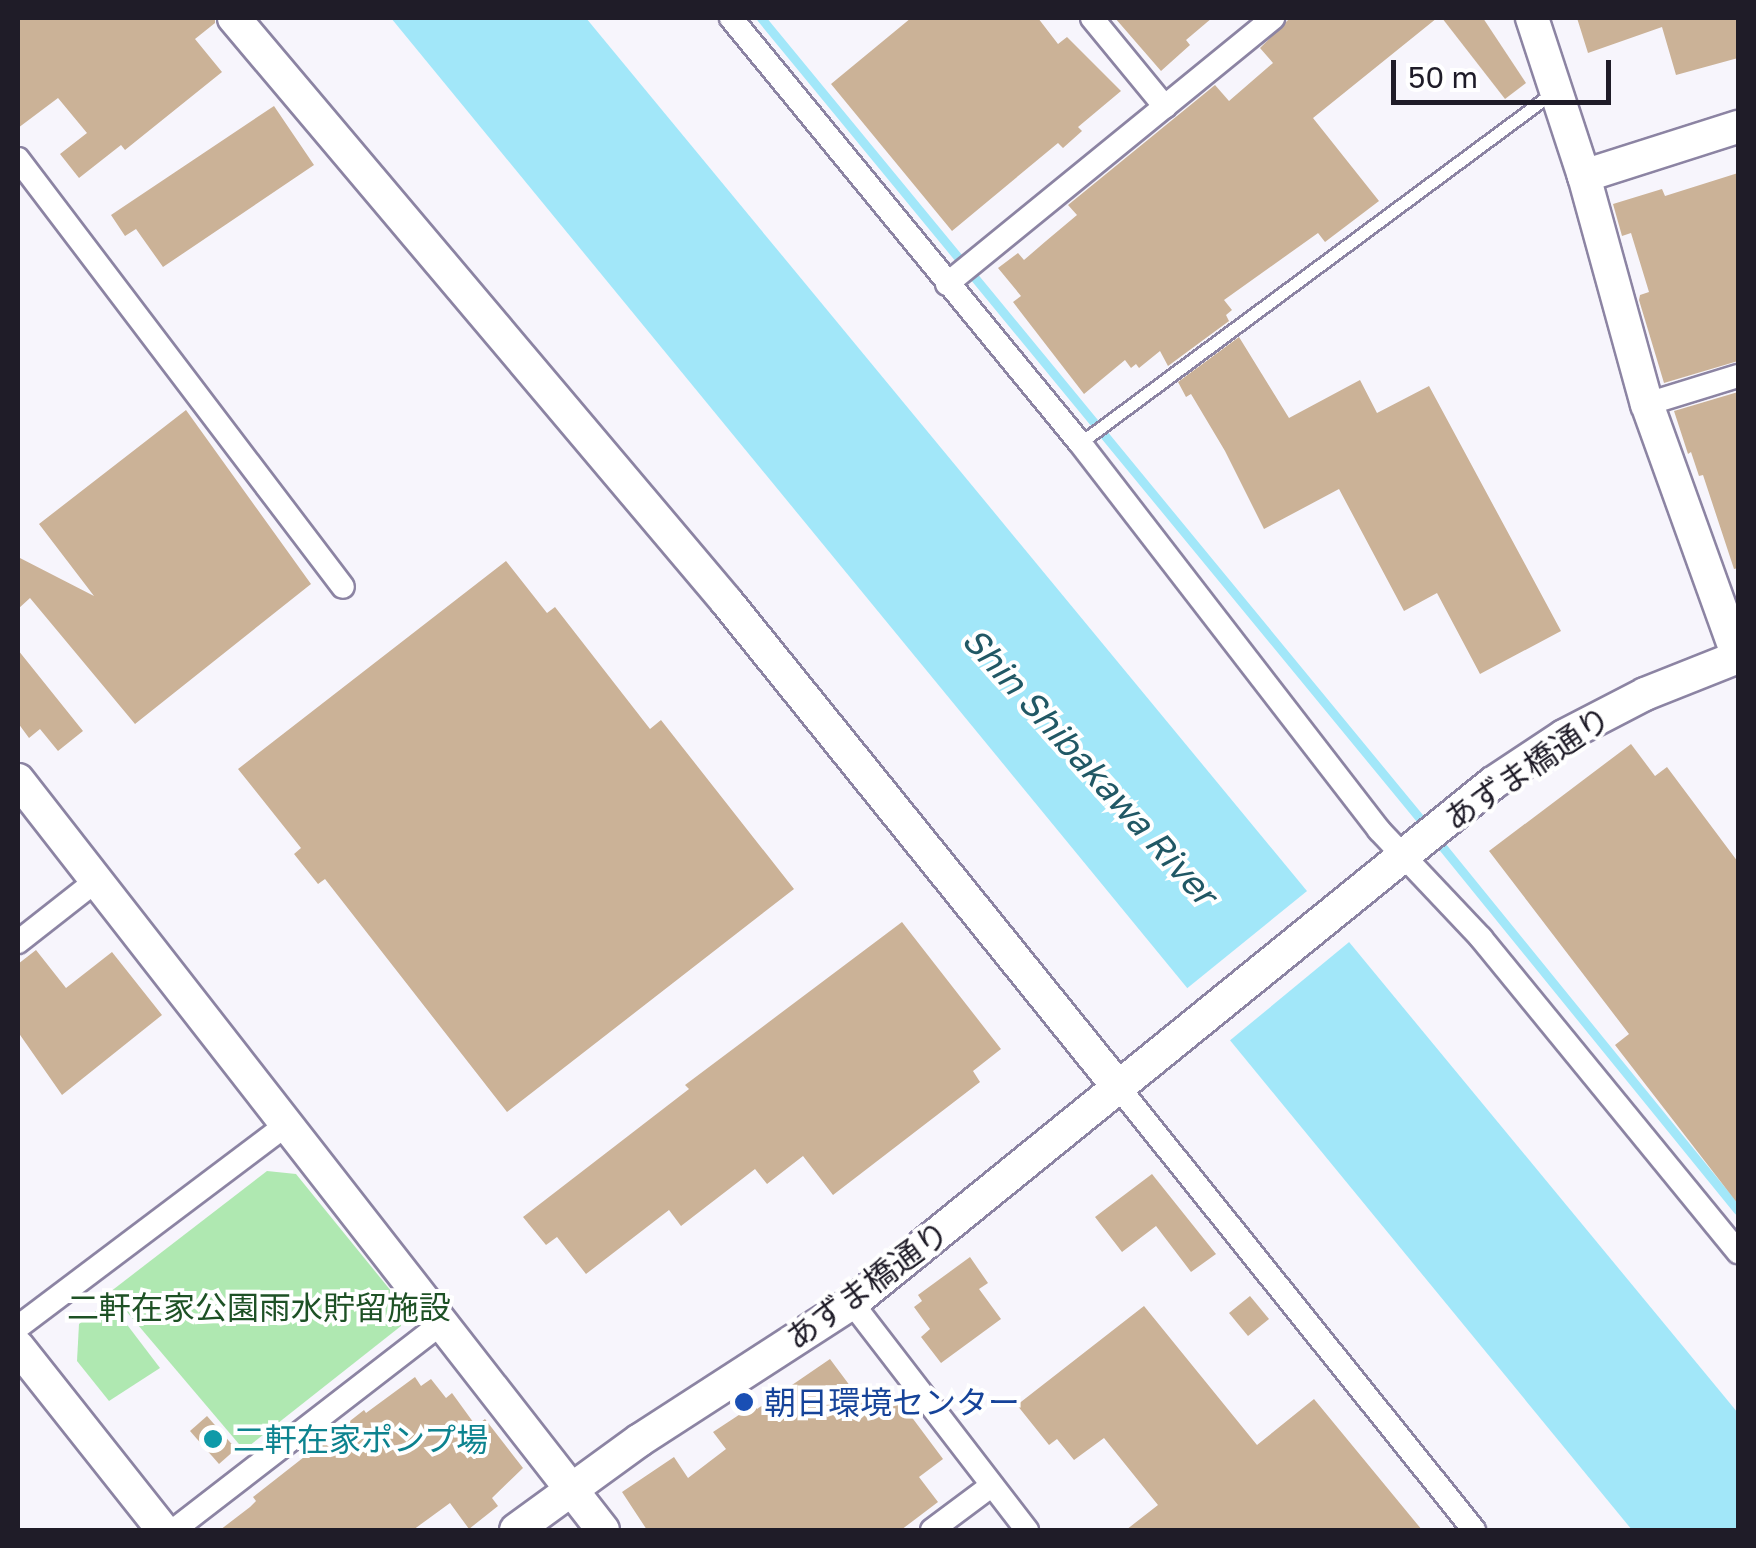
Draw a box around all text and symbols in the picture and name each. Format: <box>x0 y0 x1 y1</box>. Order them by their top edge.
scale bar <box>1396 40 1616 102</box>
text: 50 m <box>1408 59 1478 95</box>
water label: Shin Shibakawa River <box>954 618 1226 914</box>
street label: あずま橋通り <box>1437 698 1617 838</box>
street label: あずま橋通り <box>778 1213 956 1357</box>
park label: 二軒在家公園雨水貯留施設 <box>67 1288 451 1326</box>
place label: 朝日環境センター <box>764 1383 1020 1421</box>
marker: 朝日環境センター <box>733 1391 755 1413</box>
place label: 二軒在家ポンプ場 <box>233 1420 489 1458</box>
marker: 二軒在家ポンプ場 <box>202 1428 224 1450</box>

